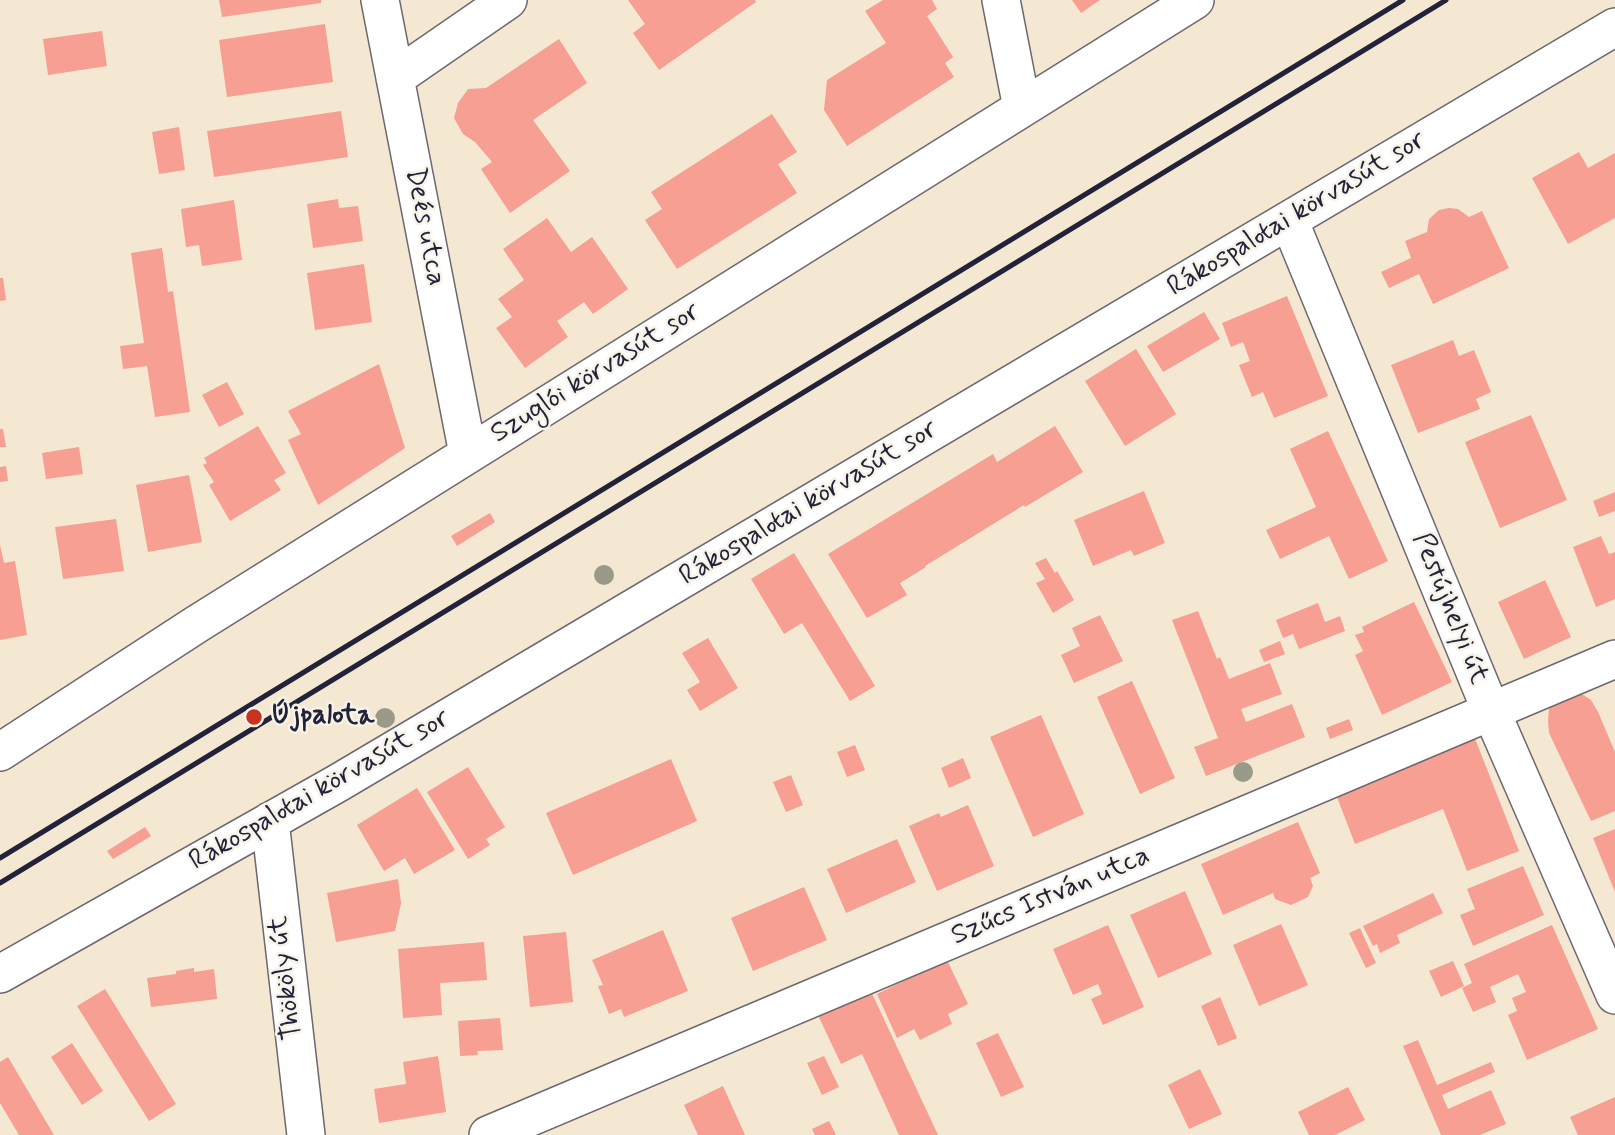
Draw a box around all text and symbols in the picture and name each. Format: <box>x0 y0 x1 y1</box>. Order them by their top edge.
street label: Rákospalotai körvasút sor <box>1162 125 1432 305</box>
street label: Deés utca <box>396 165 452 289</box>
street label: Szuglói körvasút sor <box>485 296 707 452</box>
street label: Rákospalotai körvasút sor <box>674 414 944 594</box>
street label: Pestújhelyi út <box>1403 529 1495 689</box>
place label: Újpalota <box>270 700 374 734</box>
street label: Rákospalotai körvasút sor <box>184 703 456 879</box>
marker: Újpalota <box>244 707 264 727</box>
street label: Szűcs István utca <box>947 840 1155 954</box>
street label: Thököly út <box>263 914 311 1042</box>

